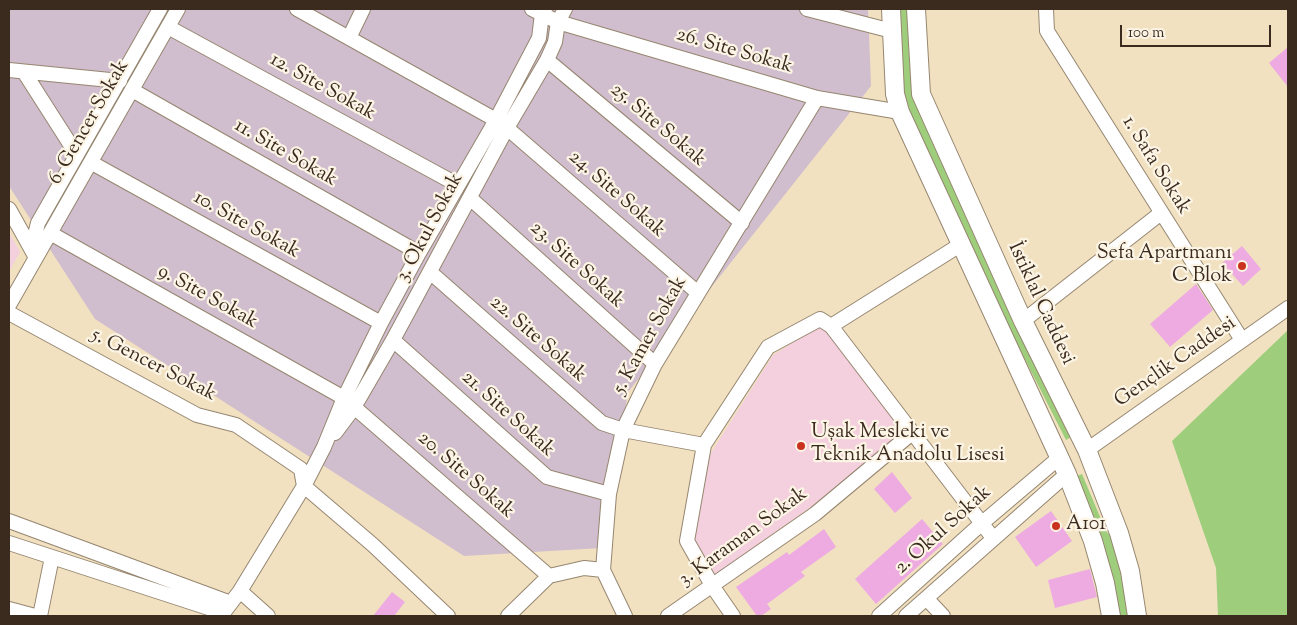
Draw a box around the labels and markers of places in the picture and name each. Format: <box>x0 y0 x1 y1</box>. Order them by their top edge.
place label: Sefa Apartmanı C Blok <box>1097 243 1232 290</box>
marker: Sefa Apartmanı C Blok <box>1236 260 1248 272</box>
place label: Uşak Mesleki ve Teknik Anadolu Lisesi <box>811 422 1005 469</box>
marker: Uşak Mesleki ve Teknik Anadolu Lisesi <box>795 440 807 452</box>
place label: A101 <box>1066 514 1106 538</box>
marker: A101 <box>1050 520 1062 532</box>

